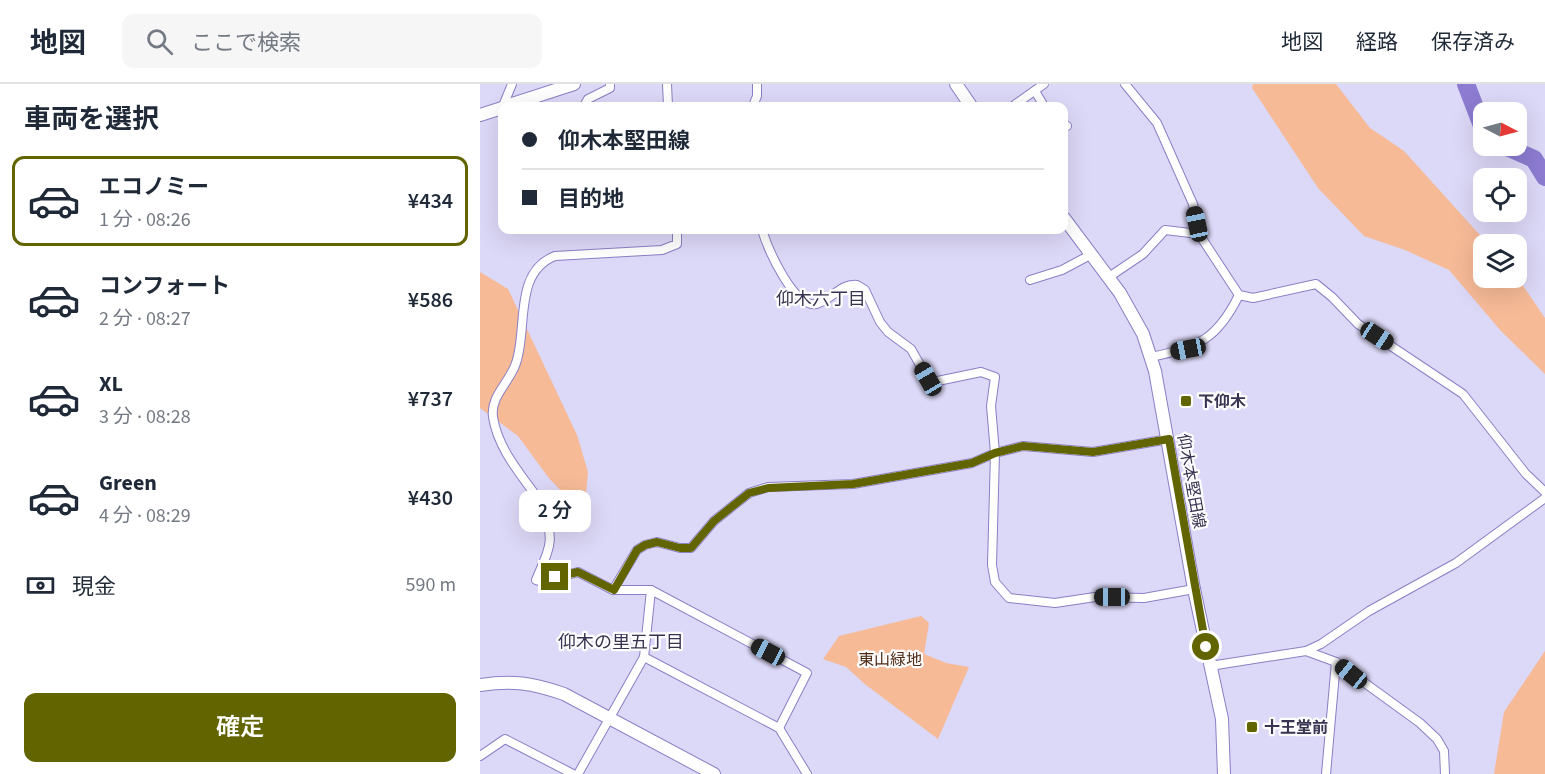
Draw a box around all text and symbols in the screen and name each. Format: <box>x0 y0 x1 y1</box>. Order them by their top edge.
search box <box>122 14 542 68</box>
text: 地図 <box>30 23 86 63</box>
icon: search <box>143 25 176 58</box>
text: ここで検索 <box>191 27 301 59</box>
text: 地図 <box>1281 27 1323 57</box>
text: 経路 <box>1356 27 1398 57</box>
text: 保存済み <box>1431 27 1515 57</box>
text: 車両を選択 <box>24 100 159 139</box>
north arrow <box>1473 102 1527 156</box>
map controls <box>1473 102 1527 288</box>
text: 仰木本堅田線 <box>558 125 690 157</box>
button: locate <box>1473 168 1527 222</box>
text: エコノミー <box>99 171 209 203</box>
icon: car <box>27 174 81 228</box>
text: 目的地 <box>558 183 624 215</box>
text: ¥434 <box>408 185 453 217</box>
car <box>1184 205 1210 243</box>
text: 1 分 · 08:26 <box>99 206 191 234</box>
button: layers <box>1473 234 1527 288</box>
text: コンフォート <box>99 270 230 302</box>
icon: car <box>27 273 81 327</box>
text: ¥586 <box>408 284 453 316</box>
district label: 仰木六丁目 <box>776 287 866 312</box>
text: 2 分 · 08:27 <box>99 305 191 333</box>
car <box>1357 319 1397 353</box>
car <box>1169 337 1207 361</box>
car <box>911 359 945 399</box>
text: XL <box>99 368 123 400</box>
icon: car <box>27 372 81 426</box>
text: ¥737 <box>408 383 453 415</box>
place label: 下仰木 <box>1198 391 1246 413</box>
marker: 下仰木 <box>1179 394 1193 408</box>
text: 3 分 · 08:28 <box>99 403 191 431</box>
street label: 仰木本堅田線 <box>1172 432 1210 530</box>
text: Green <box>99 467 157 499</box>
icon: car <box>27 471 81 525</box>
text: ¥430 <box>408 482 453 514</box>
callout: 2 分 <box>519 490 591 532</box>
text: 2 分 <box>538 497 572 525</box>
text: 4 分 · 08:29 <box>99 502 191 530</box>
route end <box>541 563 568 590</box>
icon: cash <box>24 569 57 602</box>
text: 現金 <box>72 571 116 603</box>
text: 590 m <box>406 571 456 599</box>
car <box>1094 588 1130 606</box>
district label: 仰木の里五丁目 <box>558 630 684 655</box>
route start <box>1192 633 1219 660</box>
car <box>748 636 788 668</box>
park label: 東山緑地 <box>858 649 922 671</box>
car <box>1331 656 1371 692</box>
button: 確定 <box>24 693 456 762</box>
place label: 十王堂前 <box>1264 717 1328 739</box>
marker: 十王堂前 <box>1245 720 1259 734</box>

